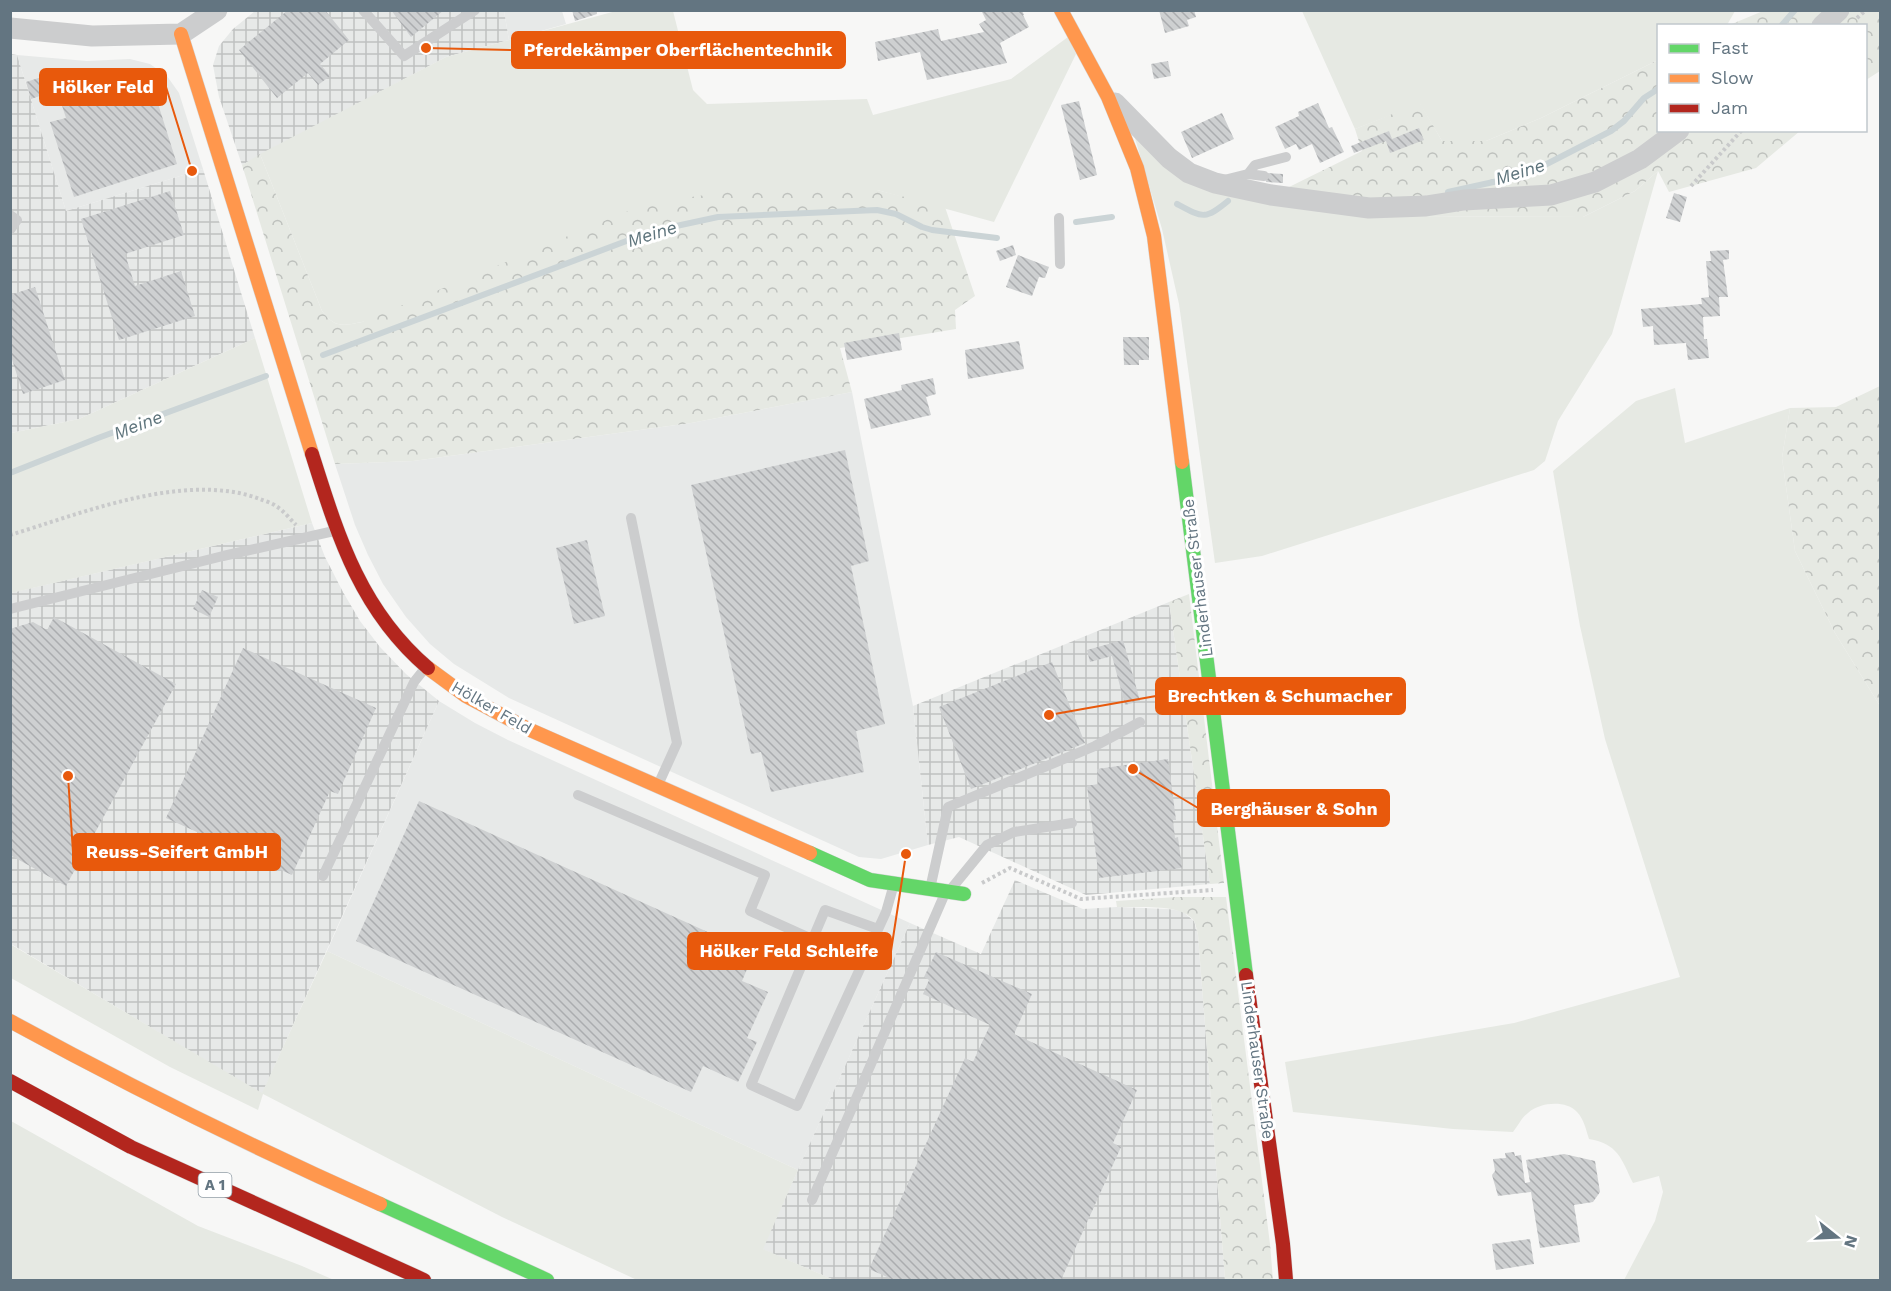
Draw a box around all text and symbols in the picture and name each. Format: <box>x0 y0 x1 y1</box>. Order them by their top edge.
legend <box>1657 24 1867 132</box>
callout: Pferdekämper Oberflächentechnik <box>512 32 845 68</box>
text: Fast <box>1711 37 1749 58</box>
text: Pferdekämper Oberflächentechnik <box>524 39 833 60</box>
text: Slow <box>1711 67 1754 88</box>
callout: Hölker Feld <box>40 69 166 105</box>
text: Hölker Feld <box>52 76 154 97</box>
text: Jam <box>1711 97 1748 118</box>
water label: Meine <box>1492 154 1547 189</box>
water label: Meine <box>624 216 679 251</box>
water label: Meine <box>110 406 165 443</box>
street label: Linderhauser Straße <box>1178 498 1217 658</box>
street label: Hölker Feld <box>449 677 535 738</box>
callout: Brechtken & Schumacher <box>1156 678 1405 714</box>
text: Brechtken & Schumacher <box>1168 685 1393 706</box>
callout: Berghäuser & Sohn <box>1198 790 1389 826</box>
text: Berghäuser & Sohn <box>1210 798 1378 819</box>
callout: Reuss-Seifert GmbH <box>73 834 280 870</box>
text: Reuss-Seifert GmbH <box>86 841 268 862</box>
callout: Hölker Feld Schleife <box>688 933 891 969</box>
text: Hölker Feld Schleife <box>700 940 878 961</box>
street label: Linderhauser Straße <box>1237 980 1278 1140</box>
road number: A 1 <box>198 1173 232 1197</box>
north arrow <box>1807 1207 1867 1267</box>
text: N <box>1840 1233 1862 1250</box>

